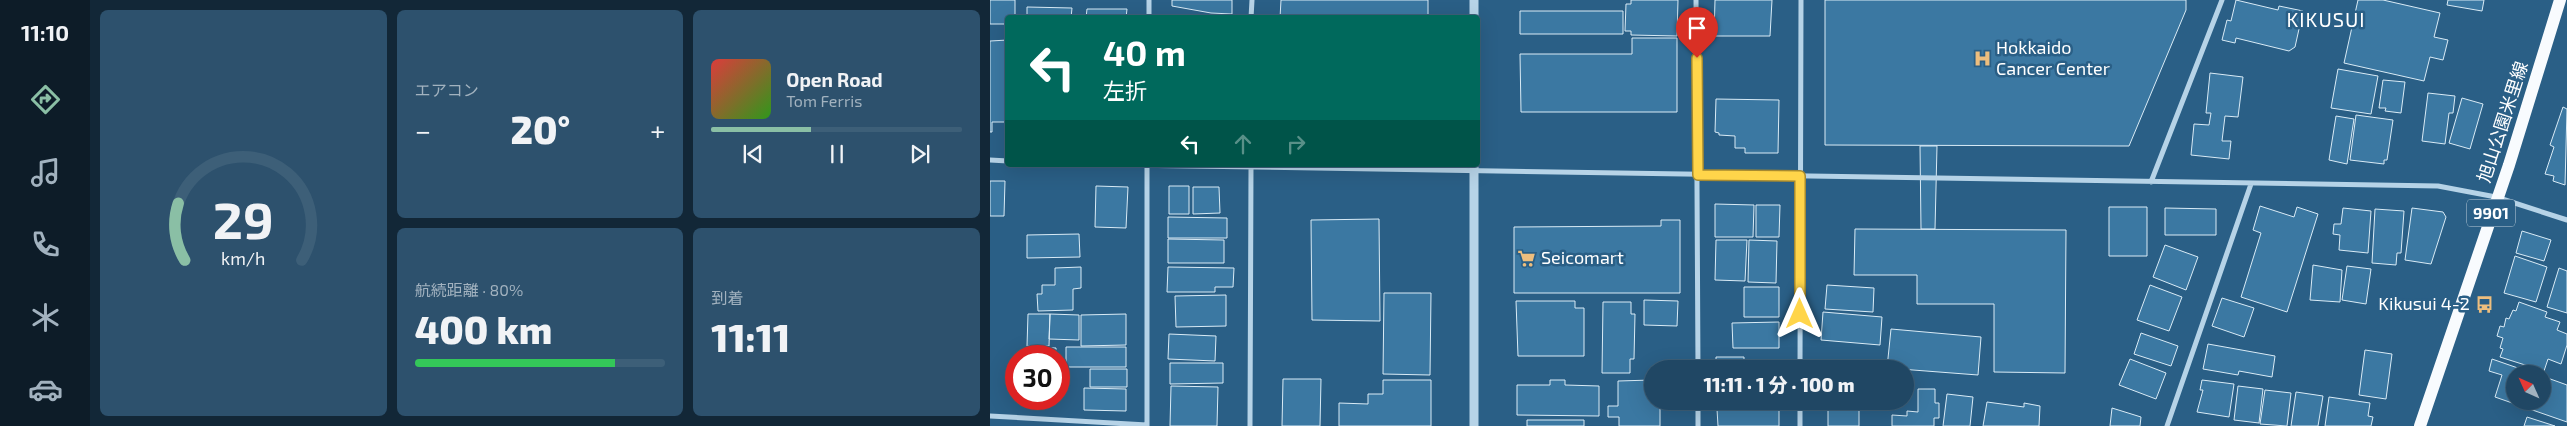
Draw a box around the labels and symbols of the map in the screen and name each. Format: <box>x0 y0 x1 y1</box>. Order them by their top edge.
pin <box>1676 7 1718 58</box>
district label: KIKUSUI <box>2287 7 2365 31</box>
place label: Hokkaido Cancer Center <box>1996 36 2110 79</box>
hospital icon: Hokkaido Cancer Center <box>1972 48 1992 68</box>
street label: 旭山公園米里線 <box>2472 58 2532 185</box>
road number: 9901 <box>2467 200 2515 227</box>
place label: Seicomart <box>1541 246 1624 268</box>
supermarket icon: Seicomart <box>1517 248 1537 268</box>
position arrow <box>1773 287 1825 339</box>
place label: Kikusui 4-2 <box>2378 292 2470 314</box>
bus stop icon: Kikusui 4-2 <box>2474 294 2494 314</box>
speed limit sign: 30 <box>1005 345 1070 410</box>
north arrow <box>2506 365 2551 410</box>

